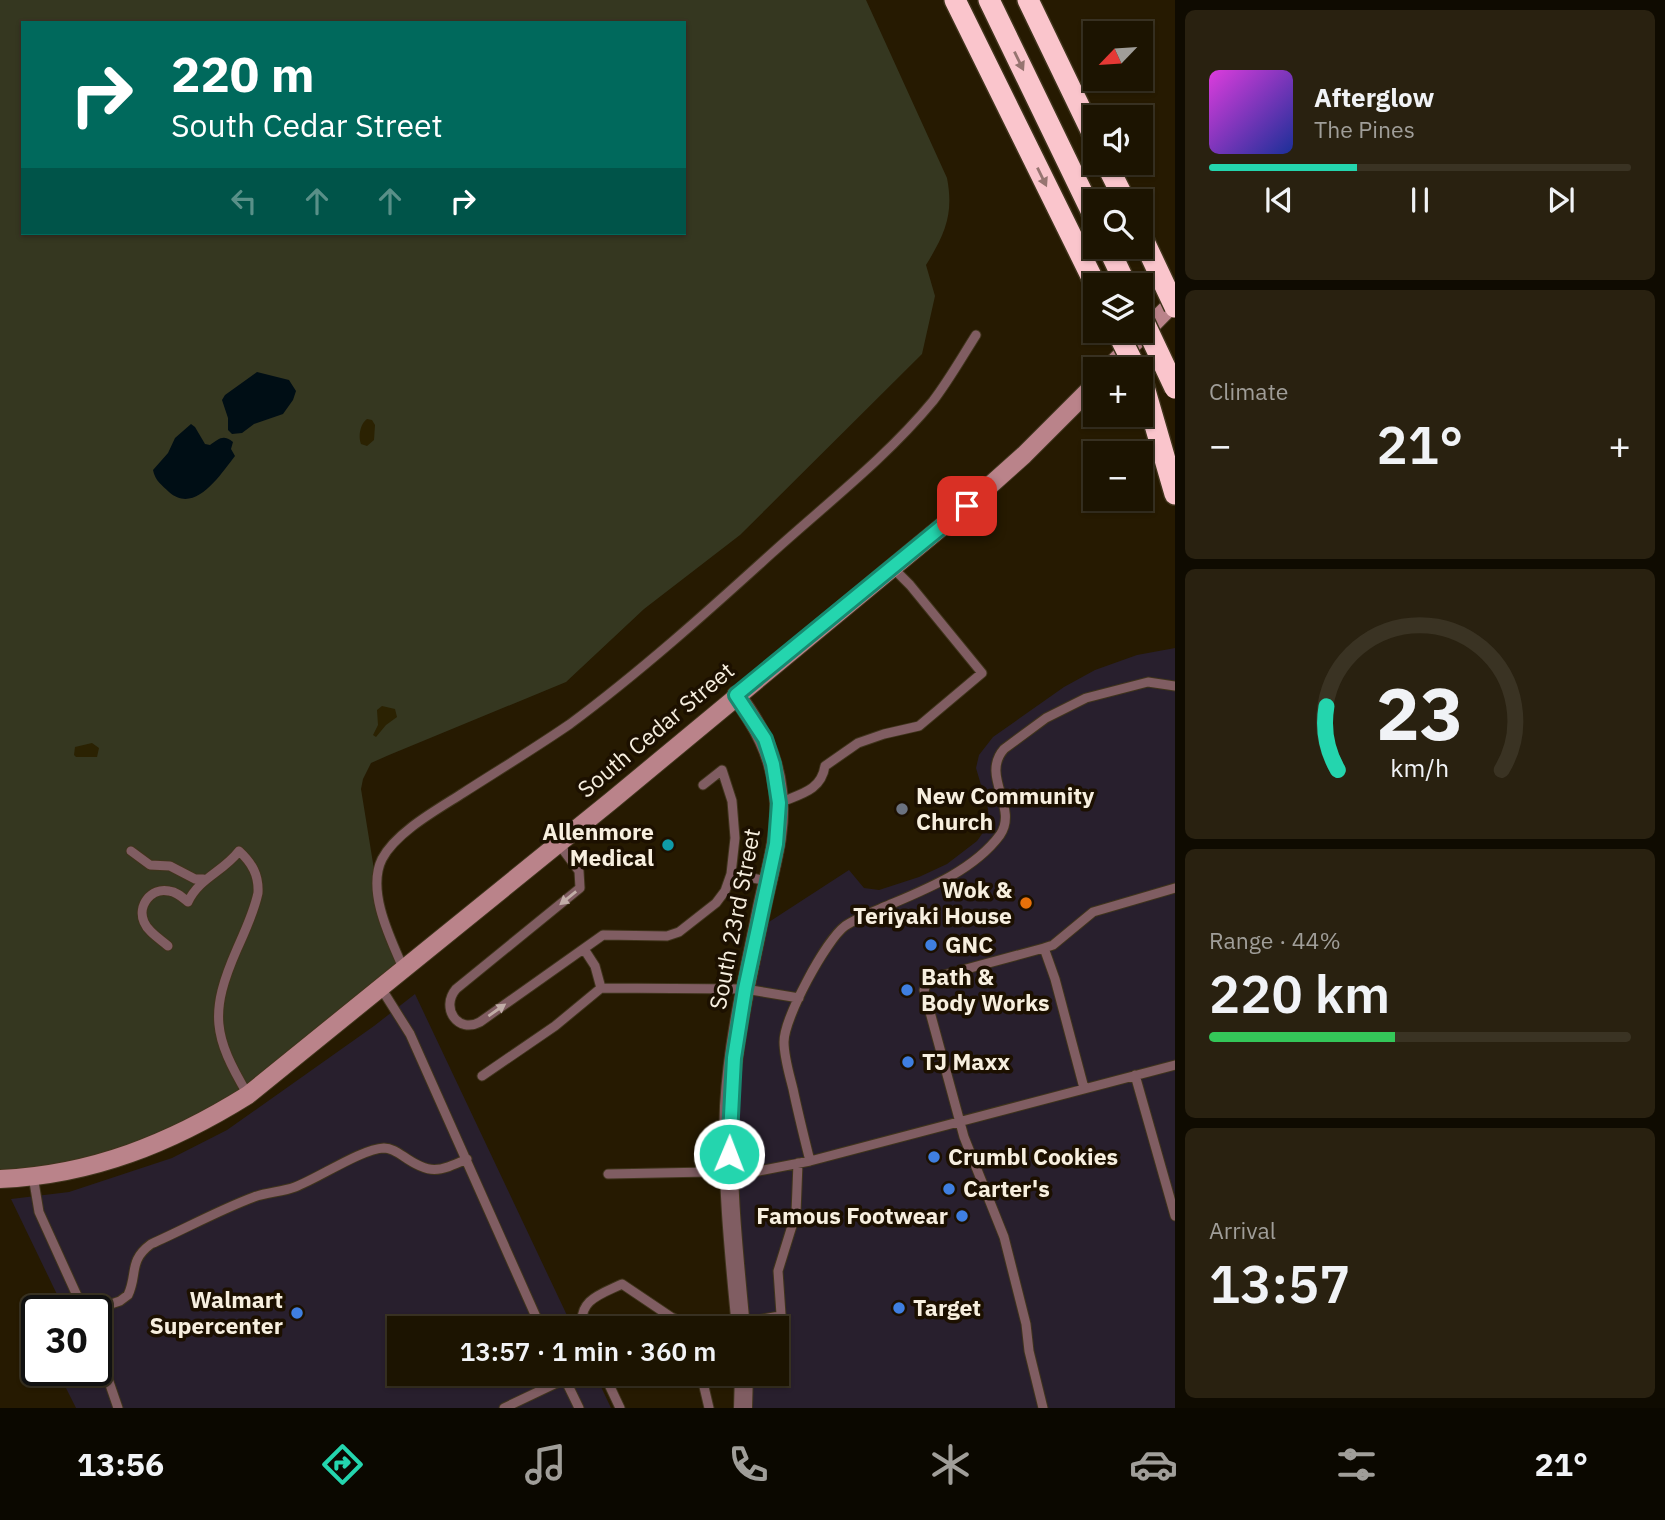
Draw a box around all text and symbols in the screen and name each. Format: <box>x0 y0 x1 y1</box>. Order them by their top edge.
north arrow <box>1083 21 1153 91</box>
map controls <box>1083 21 1153 511</box>
text: 220 m <box>171 42 315 105</box>
icon: right <box>56 49 147 140</box>
one-way arrow <box>1013 51 1025 71</box>
text: Afterglow <box>1314 80 1434 114</box>
text: South Cedar Street <box>171 104 443 146</box>
button: sound <box>1083 105 1153 175</box>
text: The Pines <box>1314 114 1415 144</box>
one-way arrow <box>1037 167 1048 187</box>
icon: previous <box>1260 181 1298 219</box>
icon: pause <box>1401 181 1439 219</box>
icon: next <box>1542 181 1580 219</box>
icon: left <box>225 182 263 220</box>
icon: ahead <box>298 182 336 220</box>
icon: ahead <box>371 182 409 220</box>
icon: right <box>444 182 482 220</box>
button: search <box>1083 189 1153 259</box>
button: layers <box>1083 273 1153 343</box>
button: + <box>1083 357 1153 427</box>
text: Climate <box>1209 376 1288 406</box>
text: 21° <box>1377 411 1463 478</box>
text: − <box>1209 420 1232 469</box>
text: + <box>1608 420 1631 469</box>
button: − <box>1083 441 1153 511</box>
pin <box>937 476 997 536</box>
icon: arrive <box>948 487 986 525</box>
street label: South Cedar Street <box>571 655 740 804</box>
text: 23 <box>1376 665 1464 760</box>
text: km/h <box>1391 751 1449 784</box>
place label: New Community Church <box>916 780 1095 836</box>
marker: New Community Church <box>894 801 910 817</box>
place label: Allenmore Medical <box>542 816 654 872</box>
street label: South 23rd Street <box>702 826 766 1012</box>
marker: Allenmore Medical <box>660 837 676 853</box>
place label: Wok & Teriyaki House <box>853 874 1012 930</box>
one-way arrow <box>560 890 578 905</box>
marker: Wok & Teriyaki House <box>1018 895 1034 911</box>
text: Range · 44% <box>1209 925 1341 955</box>
place label: GNC <box>945 929 993 959</box>
marker: GNC <box>923 937 939 953</box>
text: 220 km <box>1209 960 1390 1027</box>
place label: Bath & Body Works <box>921 961 1050 1017</box>
marker: Bath & Body Works <box>899 982 915 998</box>
one-way arrow <box>488 1003 506 1017</box>
place label: TJ Maxx <box>922 1046 1010 1076</box>
marker: TJ Maxx <box>900 1054 916 1070</box>
position arrow <box>692 1117 766 1191</box>
place label: Crumbl Cookies <box>948 1141 1118 1171</box>
marker: Crumbl Cookies <box>926 1149 942 1165</box>
place label: Carter's <box>963 1173 1050 1203</box>
marker: Carter's <box>941 1181 957 1197</box>
place label: Famous Footwear <box>756 1200 948 1230</box>
marker: Famous Footwear <box>954 1208 970 1224</box>
text: Arrival <box>1209 1215 1276 1245</box>
text: 13:57 <box>1209 1250 1350 1317</box>
place label: Walmart Supercenter <box>150 1284 283 1340</box>
place label: Target <box>913 1292 981 1322</box>
speed limit sign: 30 <box>21 1295 112 1386</box>
marker: Target <box>891 1300 907 1316</box>
marker: Walmart Supercenter <box>289 1305 305 1321</box>
text: 13:57 · 1 min · 360 m <box>460 1334 716 1368</box>
icon: directions <box>318 1440 367 1489</box>
icon: music <box>521 1440 570 1489</box>
icon: phone <box>724 1440 773 1489</box>
icon: climate <box>926 1440 975 1489</box>
icon: car <box>1129 1440 1178 1489</box>
icon: filters <box>1332 1440 1381 1489</box>
text: 13:56 <box>77 1443 164 1485</box>
text: 21° <box>1535 1443 1588 1485</box>

